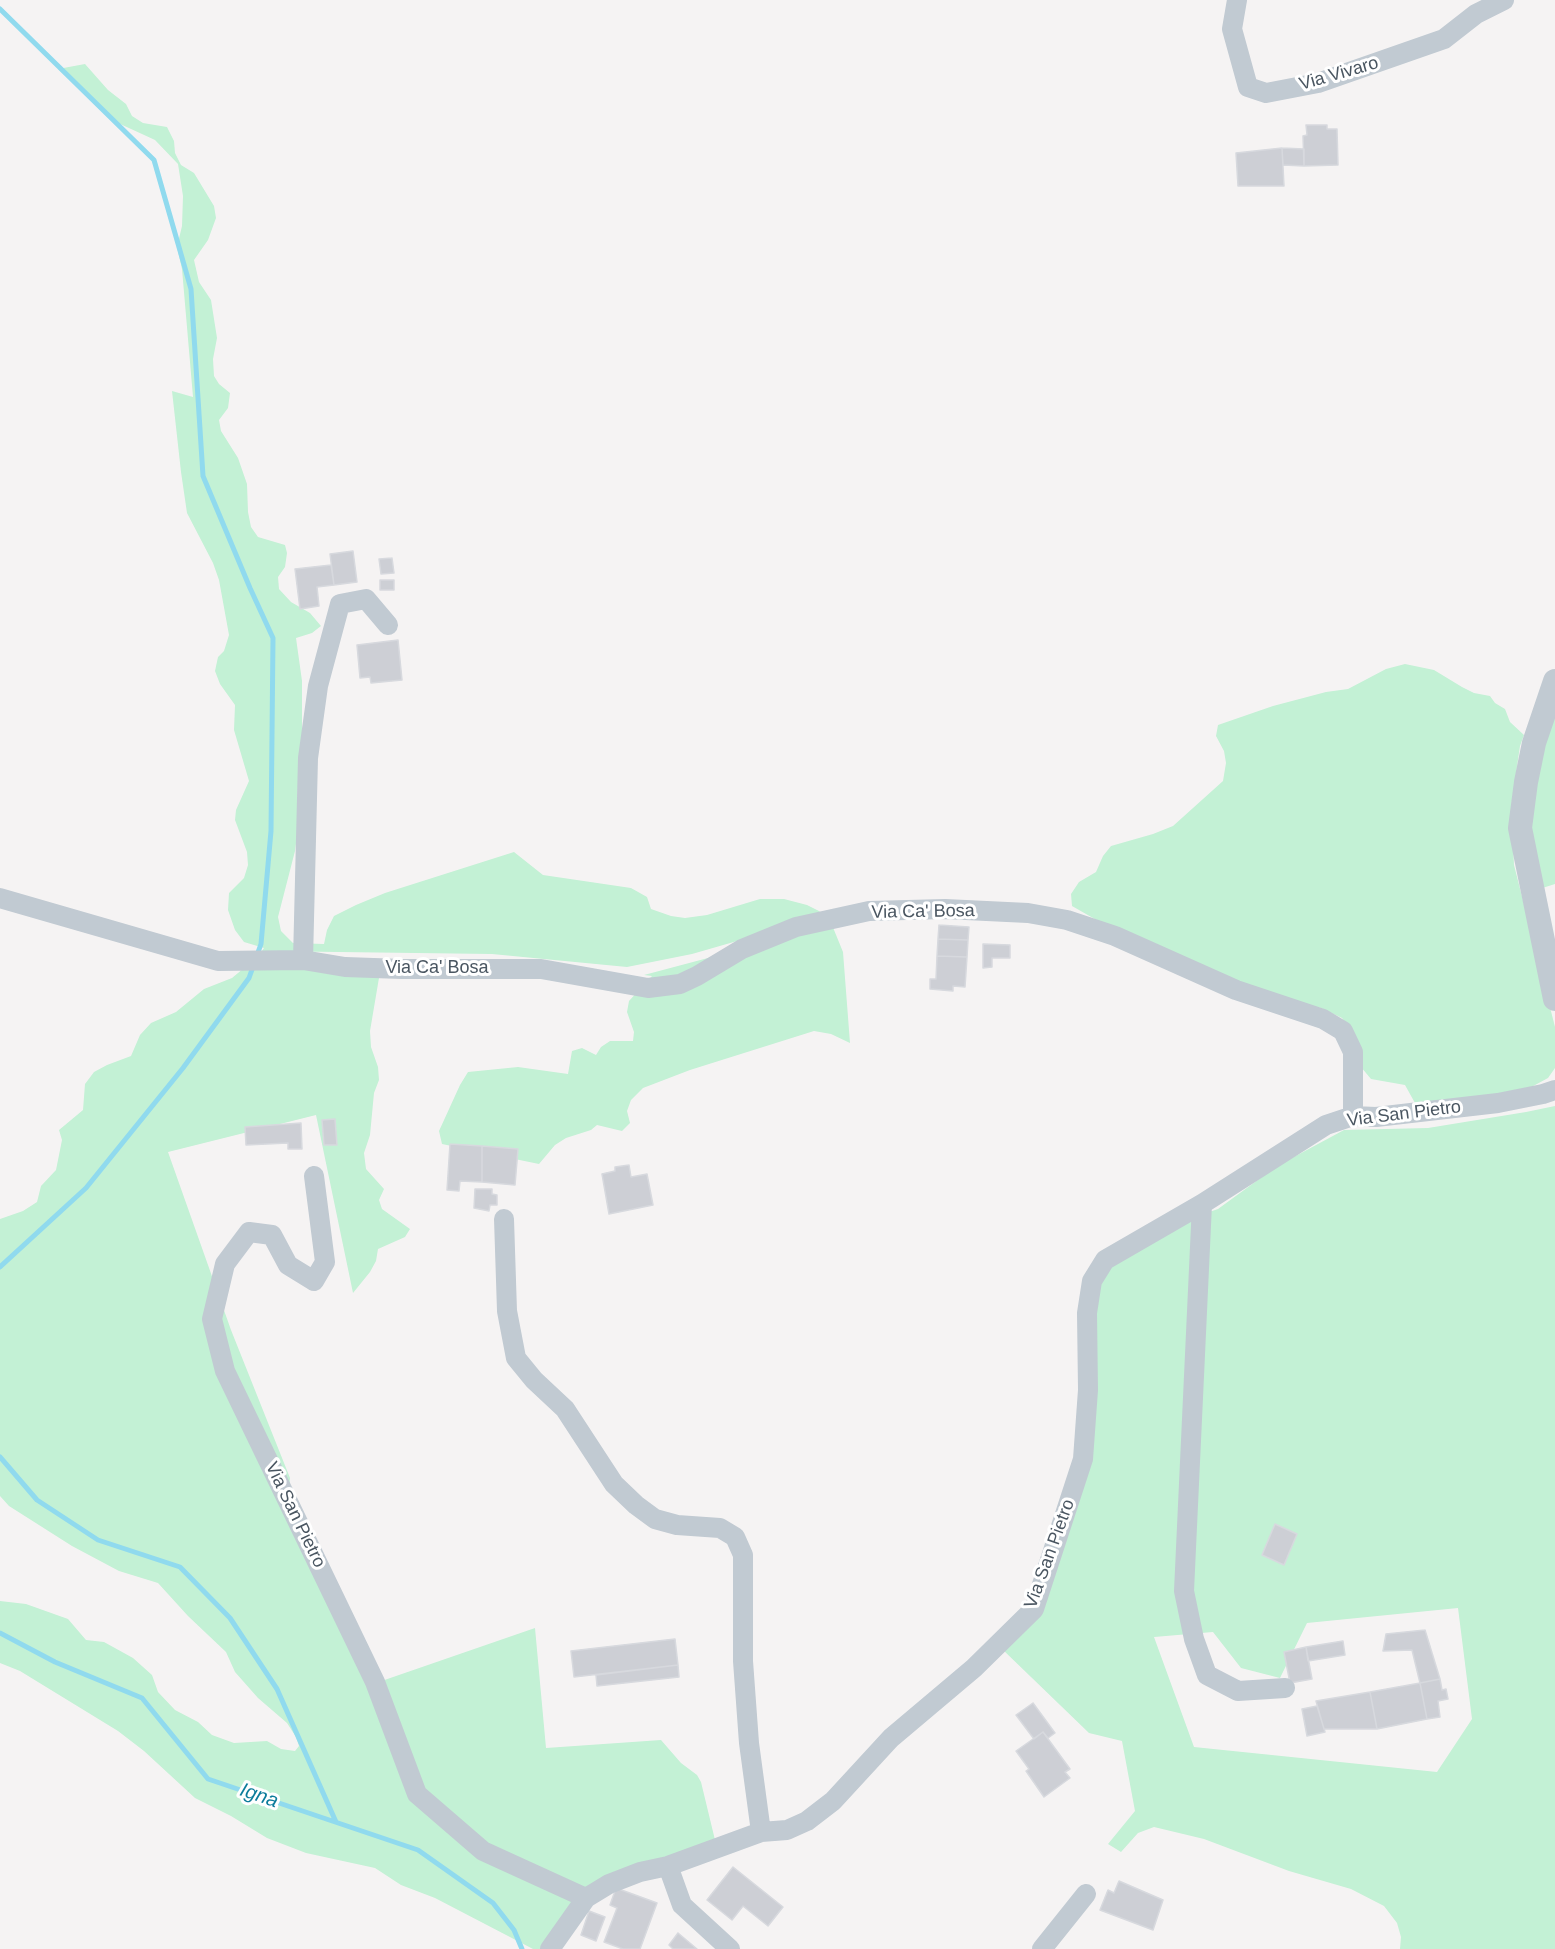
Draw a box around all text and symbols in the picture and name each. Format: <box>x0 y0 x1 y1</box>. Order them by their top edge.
street label: Via Vivaro <box>1297 52 1381 96</box>
street label: Via Ca' Bosa <box>871 900 975 924</box>
street label: Via Ca' Bosa <box>385 957 489 979</box>
street label: Via San Pietro <box>1346 1096 1462 1132</box>
street label: Via San Pietro <box>260 1459 330 1571</box>
street label: Via San Pietro <box>1020 1496 1080 1612</box>
water label: Igna <box>237 1778 281 1814</box>

